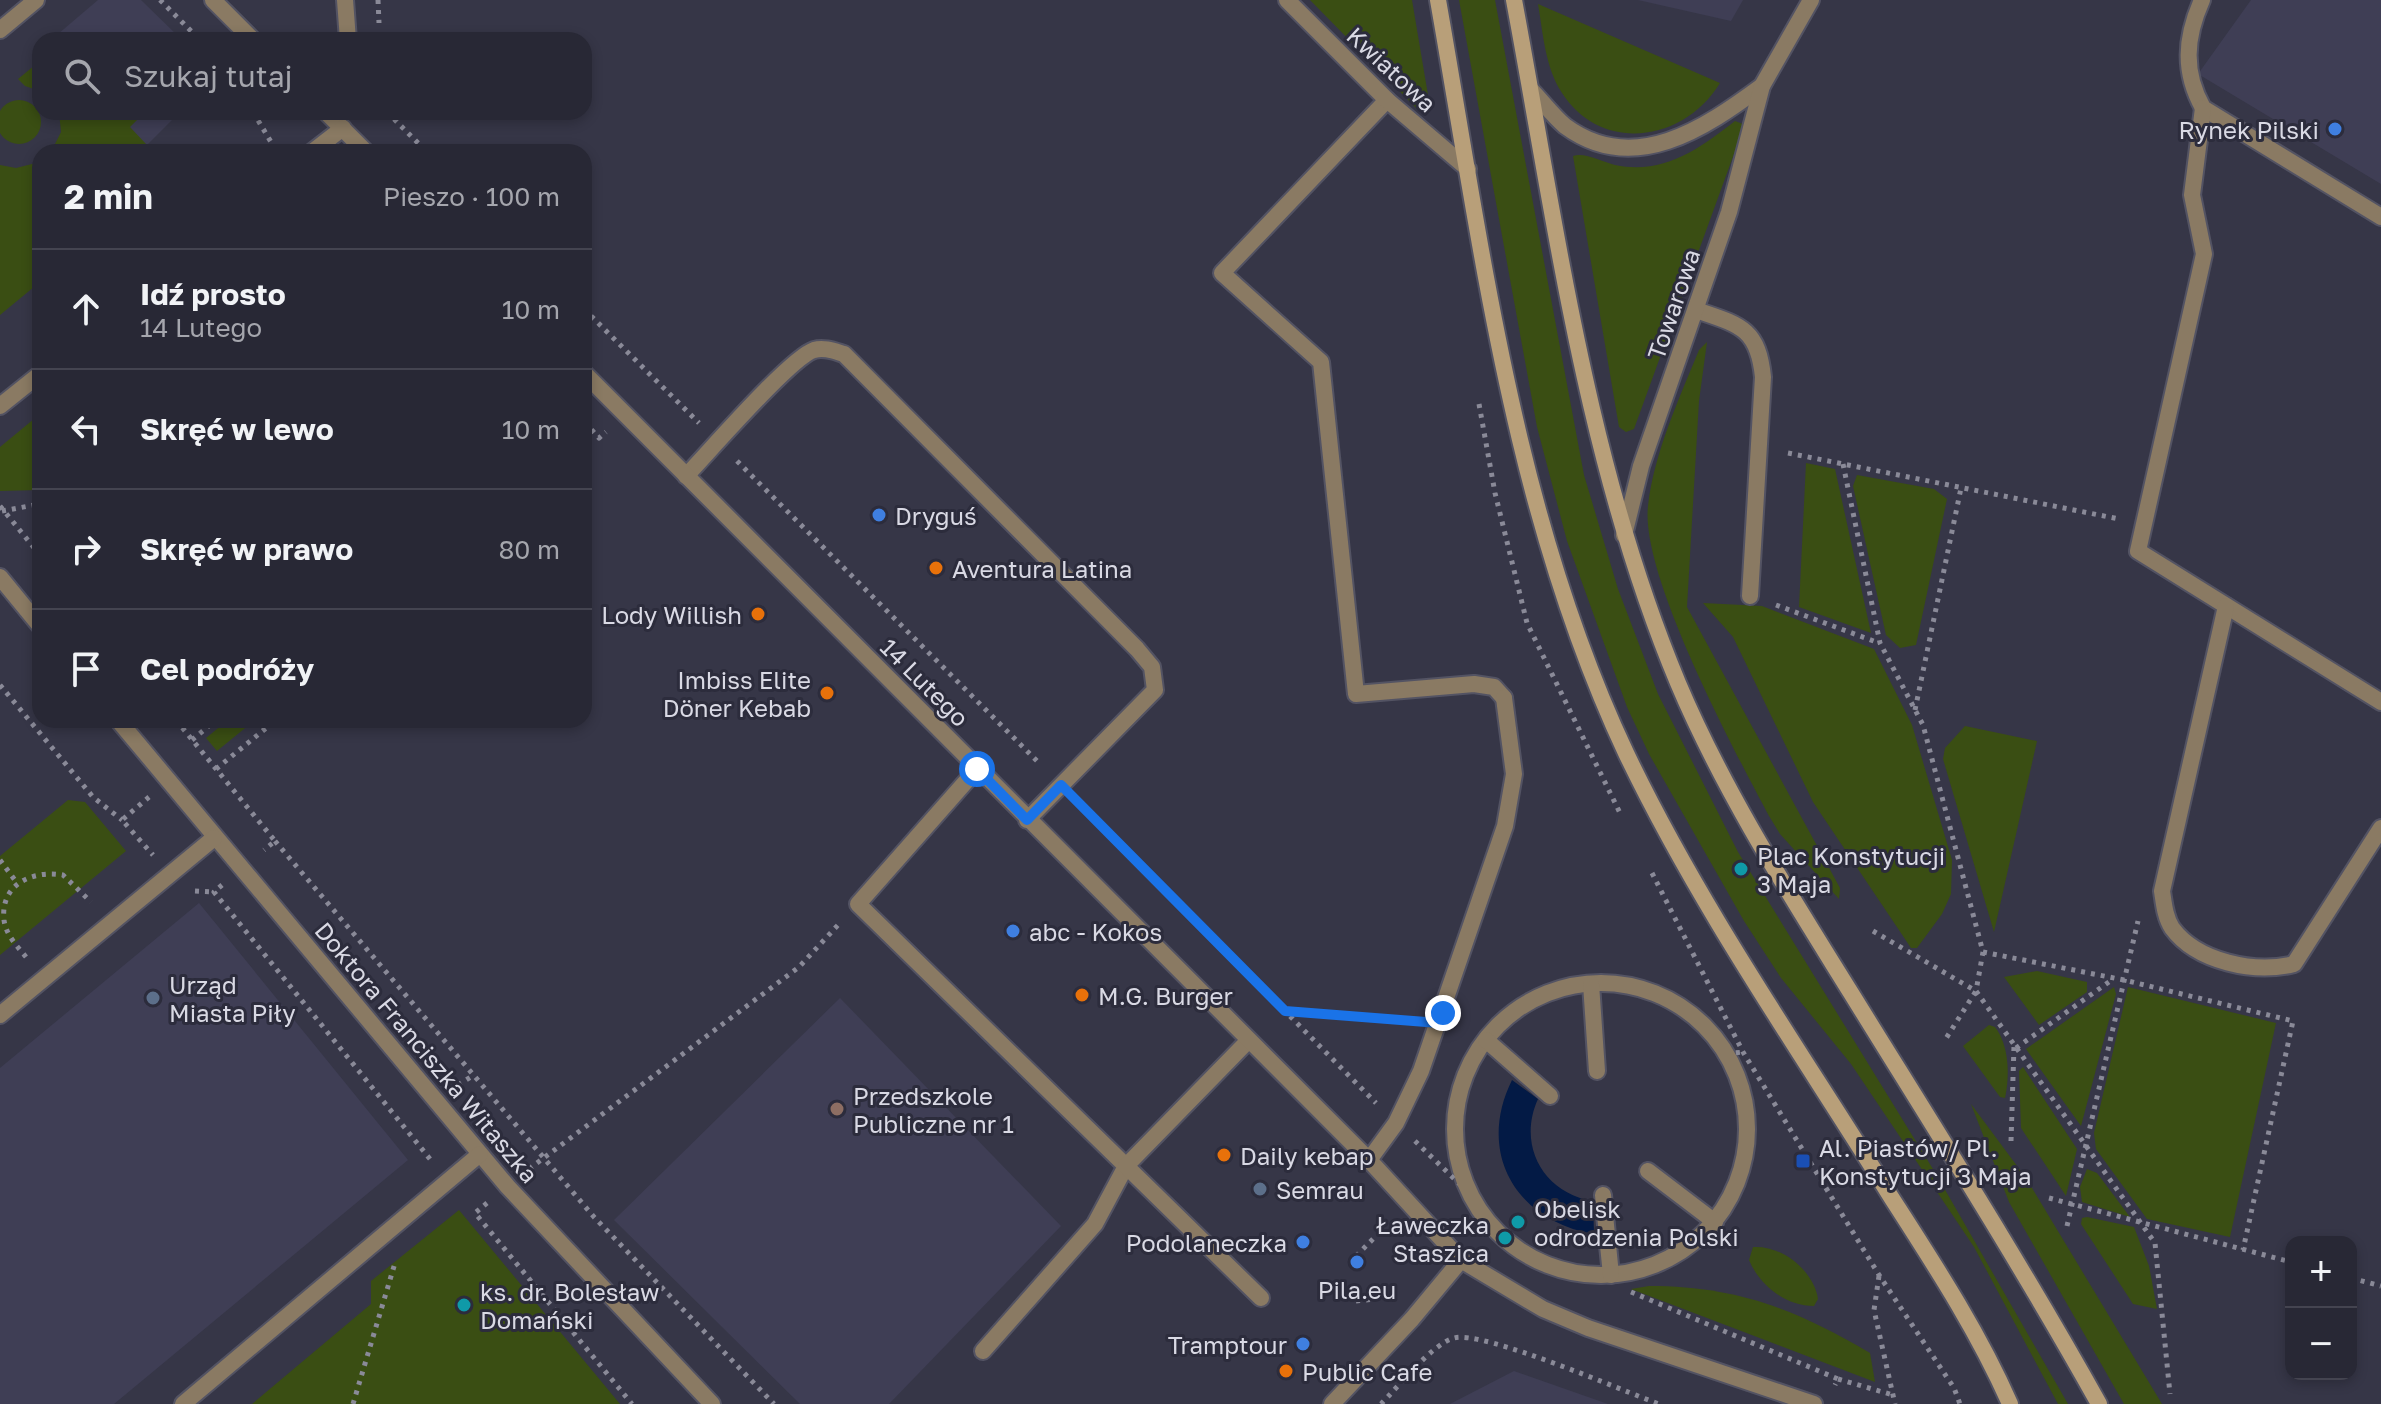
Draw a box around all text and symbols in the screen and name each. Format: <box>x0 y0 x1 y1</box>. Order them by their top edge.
street label: Kwiatowa <box>1341 20 1443 118</box>
search box <box>32 32 592 120</box>
icon: search <box>60 54 104 98</box>
text: Szukaj tutaj <box>124 58 293 94</box>
place label: Rynek Pilski <box>2178 115 2319 144</box>
marker: Rynek Pilski <box>2326 120 2344 138</box>
text: 2 min <box>64 176 153 216</box>
text: Pieszo · 100 m <box>383 181 560 212</box>
street label: Towarowa <box>1641 245 1705 363</box>
text: Idź prosto <box>140 276 286 312</box>
icon: ahead <box>64 287 108 331</box>
text: 10 m <box>502 294 560 325</box>
text: 14 Lutego <box>140 312 262 343</box>
icon: left <box>64 407 108 451</box>
text: Skręć w lewo <box>140 411 334 447</box>
text: 10 m <box>502 414 560 445</box>
place label: Dryguś <box>895 501 977 530</box>
marker: Dryguś <box>870 506 888 524</box>
icon: right <box>64 527 108 571</box>
text: Skręć w prawo <box>140 531 353 567</box>
text: 80 m <box>499 534 560 565</box>
place label: Aventura Latina <box>952 554 1132 583</box>
marker: Aventura Latina <box>927 559 945 577</box>
place label: Lody Willish <box>601 600 742 629</box>
marker: Lody Willish <box>749 605 767 623</box>
street label: 14 Lutego <box>875 632 975 732</box>
icon: arrive <box>64 647 108 691</box>
text: Cel podróży <box>140 651 314 687</box>
place label: Imbiss Elite Döner Kebab <box>663 665 811 722</box>
marker: Imbiss Elite Döner Kebab <box>818 684 836 702</box>
route start <box>959 751 995 787</box>
place label: Plac Konstytucji 3 Maja <box>1757 841 1945 898</box>
marker: Plac Konstytucji 3 Maja <box>1732 860 1750 878</box>
street label: Doktora Franciszka Witaszka <box>309 916 545 1188</box>
place label: abc - Kokos <box>1029 917 1162 946</box>
marker: abc - Kokos <box>1004 922 1022 940</box>
place label: Urząd Miasta Piły <box>169 970 296 1027</box>
place label: M.G. Burger <box>1098 981 1233 1010</box>
marker: M.G. Burger <box>1073 986 1091 1004</box>
marker: Urząd Miasta Piły <box>144 989 162 1007</box>
route end <box>1425 995 1461 1031</box>
place label: Przedszkole Publiczne nr 1 <box>853 1081 1014 1138</box>
marker: Przedszkole Publiczne nr 1 <box>828 1100 846 1118</box>
place label: Al. Piastów/ Pl. Konstytucji 3 Maja <box>1819 1133 2032 1190</box>
place label: Daily kebap <box>1240 1141 1374 1170</box>
marker: Daily kebap <box>1215 1146 1233 1164</box>
marker: Al. Piastów/ Pl. Konstytucji 3 Maja <box>1794 1152 1812 1170</box>
place label: Semrau <box>1276 1175 1364 1204</box>
marker: Semrau <box>1251 1180 1269 1198</box>
place label: Obelisk odrodzenia Polski <box>1534 1194 1739 1251</box>
place label: Ławeczka Staszica <box>1376 1210 1489 1267</box>
marker: Obelisk odrodzenia Polski <box>1509 1213 1527 1231</box>
place label: Podolaneczka <box>1126 1228 1287 1257</box>
marker: Ławeczka Staszica <box>1496 1229 1514 1247</box>
marker: Podolaneczka <box>1294 1233 1312 1251</box>
map controls <box>2285 1236 2357 1380</box>
button: + <box>2285 1236 2357 1308</box>
marker: Pila.eu <box>1348 1253 1366 1271</box>
place label: Pila.eu <box>1318 1275 1396 1304</box>
place label: ks. dr. Bolesław Domański <box>480 1277 659 1334</box>
marker: ks. dr. Bolesław Domański <box>455 1296 473 1314</box>
button: − <box>2285 1308 2357 1380</box>
place label: Tramptour <box>1168 1330 1287 1359</box>
marker: Tramptour <box>1294 1335 1312 1353</box>
place label: Public Cafe <box>1302 1357 1433 1386</box>
marker: Public Cafe <box>1277 1362 1295 1380</box>

